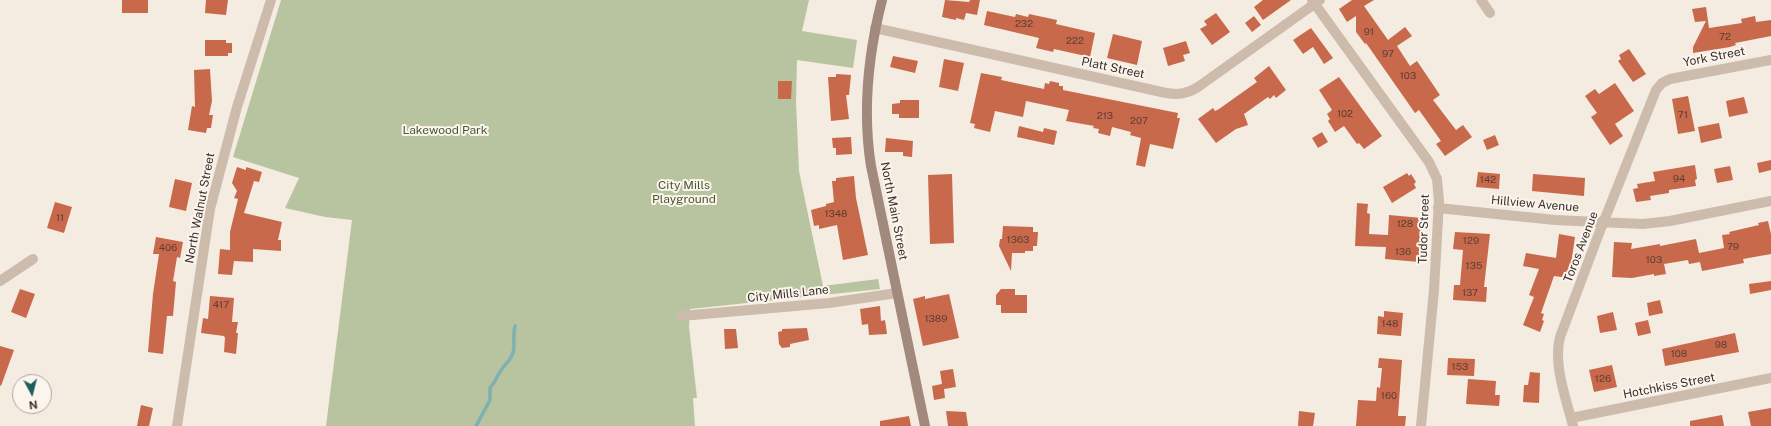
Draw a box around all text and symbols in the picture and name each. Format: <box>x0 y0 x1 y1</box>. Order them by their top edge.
house number: 232 <box>1015 18 1033 30</box>
house number: 91 <box>1364 26 1374 38</box>
house number: 72 <box>1719 31 1731 43</box>
house number: 222 <box>1066 35 1084 47</box>
street label: York Street <box>1682 44 1746 70</box>
house number: 97 <box>1382 48 1394 60</box>
street label: Platt Street <box>1080 54 1146 82</box>
house number: 103 <box>1400 70 1416 82</box>
house number: 102 <box>1337 108 1353 120</box>
house number: 71 <box>1678 109 1688 121</box>
house number: 213 <box>1097 110 1113 122</box>
house number: 207 <box>1130 115 1148 127</box>
park label: Lakewood Park <box>402 123 488 137</box>
street label: North Walnut Street <box>182 151 218 265</box>
street label: North Main Street <box>877 161 911 261</box>
house number: 94 <box>1673 173 1685 185</box>
house number: 142 <box>1480 174 1496 186</box>
park label: City Mills Playground <box>652 178 716 206</box>
street label: Hillview Avenue <box>1490 193 1580 215</box>
street label: Tudor Street <box>1416 194 1432 264</box>
house number: 1348 <box>824 208 848 220</box>
street label: Toros Avenue <box>1561 210 1601 284</box>
house number: 11 <box>56 212 64 224</box>
house number: 128 <box>1397 218 1413 230</box>
house number: 1363 <box>1007 234 1029 246</box>
house number: 129 <box>1463 235 1479 247</box>
house number: 79 <box>1727 241 1739 253</box>
house number: 406 <box>159 242 177 254</box>
house number: 136 <box>1395 246 1411 258</box>
house number: 103 <box>1646 254 1662 266</box>
house number: 135 <box>1466 260 1482 272</box>
street label: City Mills Lane <box>747 283 829 305</box>
house number: 137 <box>1462 287 1478 299</box>
house number: 417 <box>213 299 229 311</box>
house number: 1389 <box>925 313 947 325</box>
house number: 148 <box>1382 318 1398 330</box>
house number: 98 <box>1715 339 1727 351</box>
house number: 108 <box>1671 348 1687 360</box>
house number: 153 <box>1452 361 1468 373</box>
street label: Hotchkiss Street <box>1622 370 1716 402</box>
house number: 126 <box>1595 373 1611 385</box>
north arrow <box>12 374 52 414</box>
house number: 160 <box>1381 390 1397 402</box>
text: N <box>28 398 38 411</box>

